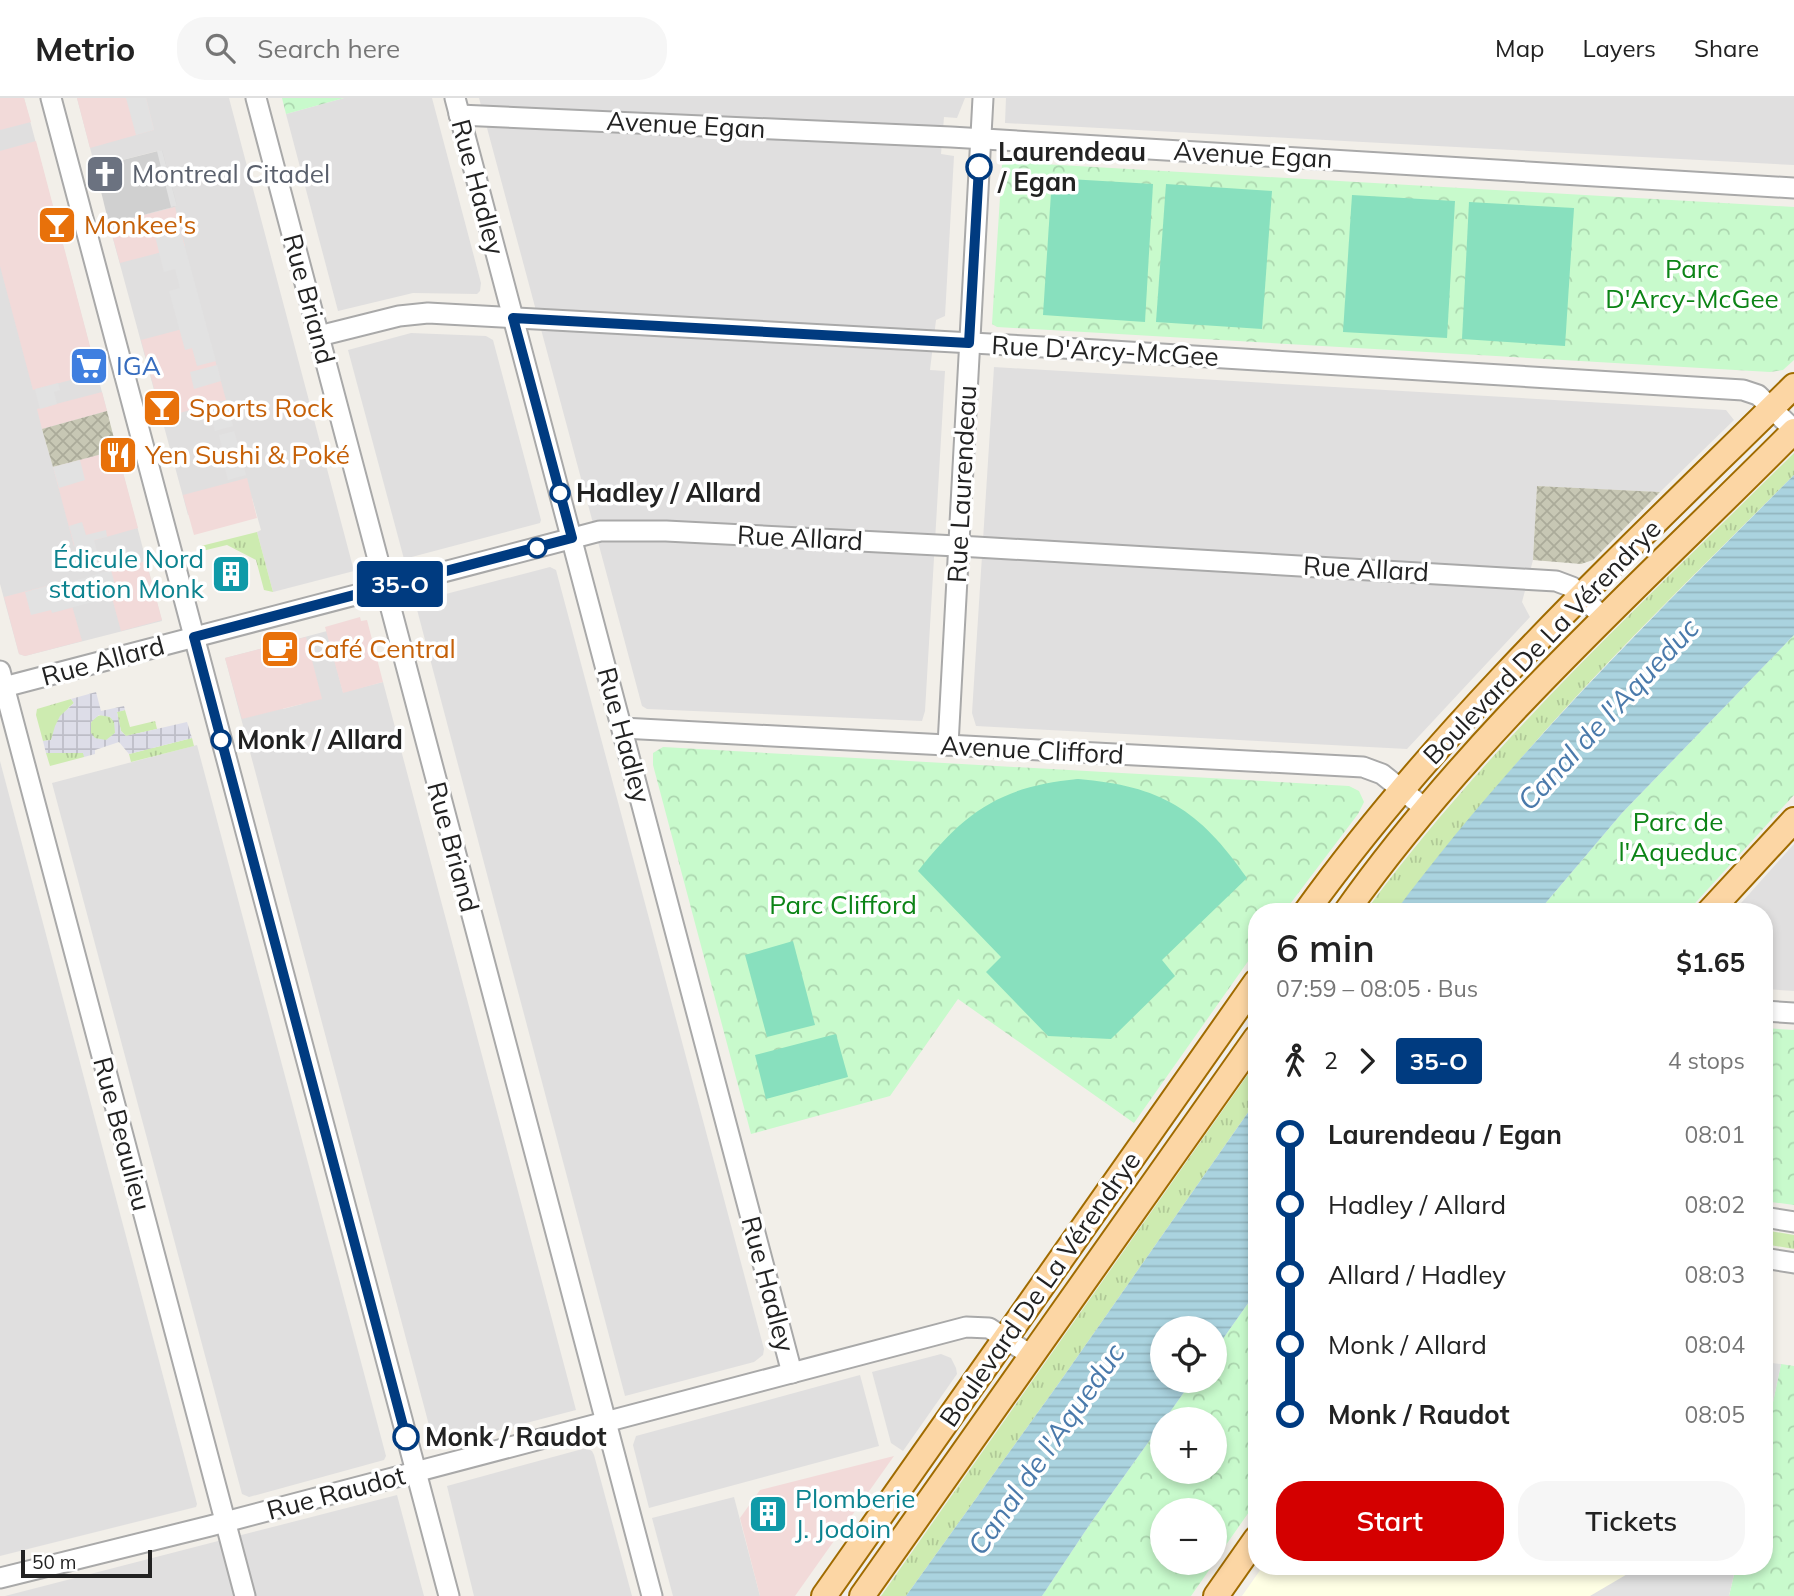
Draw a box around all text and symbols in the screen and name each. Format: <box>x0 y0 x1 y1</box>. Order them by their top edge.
search box <box>177 17 667 80</box>
text: Metrio <box>35 28 135 69</box>
icon: search <box>201 29 239 67</box>
text: Search here <box>257 32 400 65</box>
text: Map <box>1495 33 1544 63</box>
text: Layers <box>1582 33 1656 63</box>
text: Share <box>1694 33 1759 63</box>
street label: Avenue Egan <box>606 104 766 145</box>
street label: Rue Hadley <box>445 115 512 258</box>
street label: Avenue Egan <box>1173 134 1333 175</box>
place label: Laurendeau / Egan <box>997 135 1146 198</box>
church icon: Montreal Citadel <box>84 153 126 195</box>
marker: Laurendeau / Egan <box>966 154 992 180</box>
place label: Montreal Citadel <box>132 157 330 190</box>
bar icon: Monkee's <box>36 204 78 246</box>
place label: Monkee's <box>84 208 196 241</box>
street label: Rue Briand <box>276 230 343 368</box>
park label: Parc D'Arcy-McGee <box>1605 252 1779 315</box>
street label: Rue D'Arcy-McGee <box>991 328 1219 373</box>
supermarket icon: IGA <box>68 345 110 387</box>
place label: IGA <box>116 349 161 382</box>
street label: Rue Laurendeau <box>940 384 983 584</box>
bar icon: Sports Rock <box>141 387 183 429</box>
place label: Sports Rock <box>189 391 334 424</box>
restaurant icon: Yen Sushi & Poké <box>97 434 139 476</box>
place label: Yen Sushi & Poké <box>144 438 350 471</box>
place label: Hadley / Allard <box>576 476 761 509</box>
marker: Hadley / Allard <box>550 483 570 503</box>
street label: Boulevard De La Vérendrye <box>1416 512 1668 771</box>
street label: Rue Allard <box>736 518 864 557</box>
unlabelled marker <box>527 538 547 558</box>
place label: Édicule Nord station Monk <box>49 542 205 605</box>
street label: Rue Allard <box>1302 549 1430 588</box>
building icon: Édicule Nord station Monk <box>210 553 252 595</box>
line badge: 35-O <box>351 561 449 607</box>
text: 35-O <box>371 569 429 599</box>
water label: Canal de l'Aqueduc <box>1509 610 1706 817</box>
street label: Rue Allard <box>38 628 168 693</box>
cafe icon: Café Central <box>259 628 301 670</box>
place label: Café Central <box>307 632 456 665</box>
street label: Rue Hadley <box>591 663 658 806</box>
place label: Monk / Allard <box>237 723 403 756</box>
street label: Avenue Clifford <box>939 728 1125 771</box>
marker: Monk / Allard <box>211 730 231 750</box>
street label: Rue Briand <box>420 778 487 916</box>
park label: Parc de l'Aqueduc <box>1618 805 1738 868</box>
park label: Parc Clifford <box>769 888 917 921</box>
text: 6 min <box>1276 924 1375 972</box>
text: $1.65 <box>1676 946 1745 979</box>
text: 07:59 – 08:05 · Bus <box>1276 974 1478 1003</box>
icon: walk <box>1276 1042 1314 1080</box>
icon: forward <box>1348 1042 1386 1080</box>
text: 2 <box>1324 1046 1338 1075</box>
text: 35-O <box>1410 1046 1468 1076</box>
text: 4 stops <box>1668 1046 1745 1075</box>
street label: Rue Beaulieu <box>86 1053 159 1214</box>
text: Laurendeau / Egan <box>1328 1118 1562 1151</box>
text: 08:01 <box>1685 1120 1745 1149</box>
street label: Boulevard De La Vérendrye <box>932 1145 1147 1433</box>
text: Hadley / Allard <box>1328 1188 1506 1221</box>
text: 08:02 <box>1685 1190 1745 1219</box>
street label: Rue Hadley <box>735 1212 802 1355</box>
text: Allard / Hadley <box>1328 1258 1506 1291</box>
text: 08:03 <box>1685 1260 1745 1289</box>
map controls <box>1150 1316 1227 1575</box>
button: locate <box>1150 1316 1227 1393</box>
text: Monk / Allard <box>1328 1328 1487 1361</box>
text: 08:04 <box>1685 1330 1745 1359</box>
water label: Canal de l'Aqueduc <box>959 1336 1132 1561</box>
text: Monk / Raudot <box>1328 1398 1509 1431</box>
text: 08:05 <box>1685 1400 1745 1429</box>
button: + <box>1150 1407 1227 1484</box>
place label: Monk / Raudot <box>425 1420 607 1453</box>
marker: Monk / Raudot <box>393 1424 419 1450</box>
street label: Rue Raudot <box>263 1458 409 1527</box>
button: Start <box>1276 1481 1504 1561</box>
button: Tickets <box>1518 1481 1745 1561</box>
place label: Plomberie J. Jodoin <box>795 1482 915 1545</box>
building icon: Plomberie J. Jodoin <box>747 1493 789 1535</box>
button: − <box>1150 1498 1227 1575</box>
scale bar <box>21 1547 152 1579</box>
text: 50 m <box>32 1550 76 1574</box>

